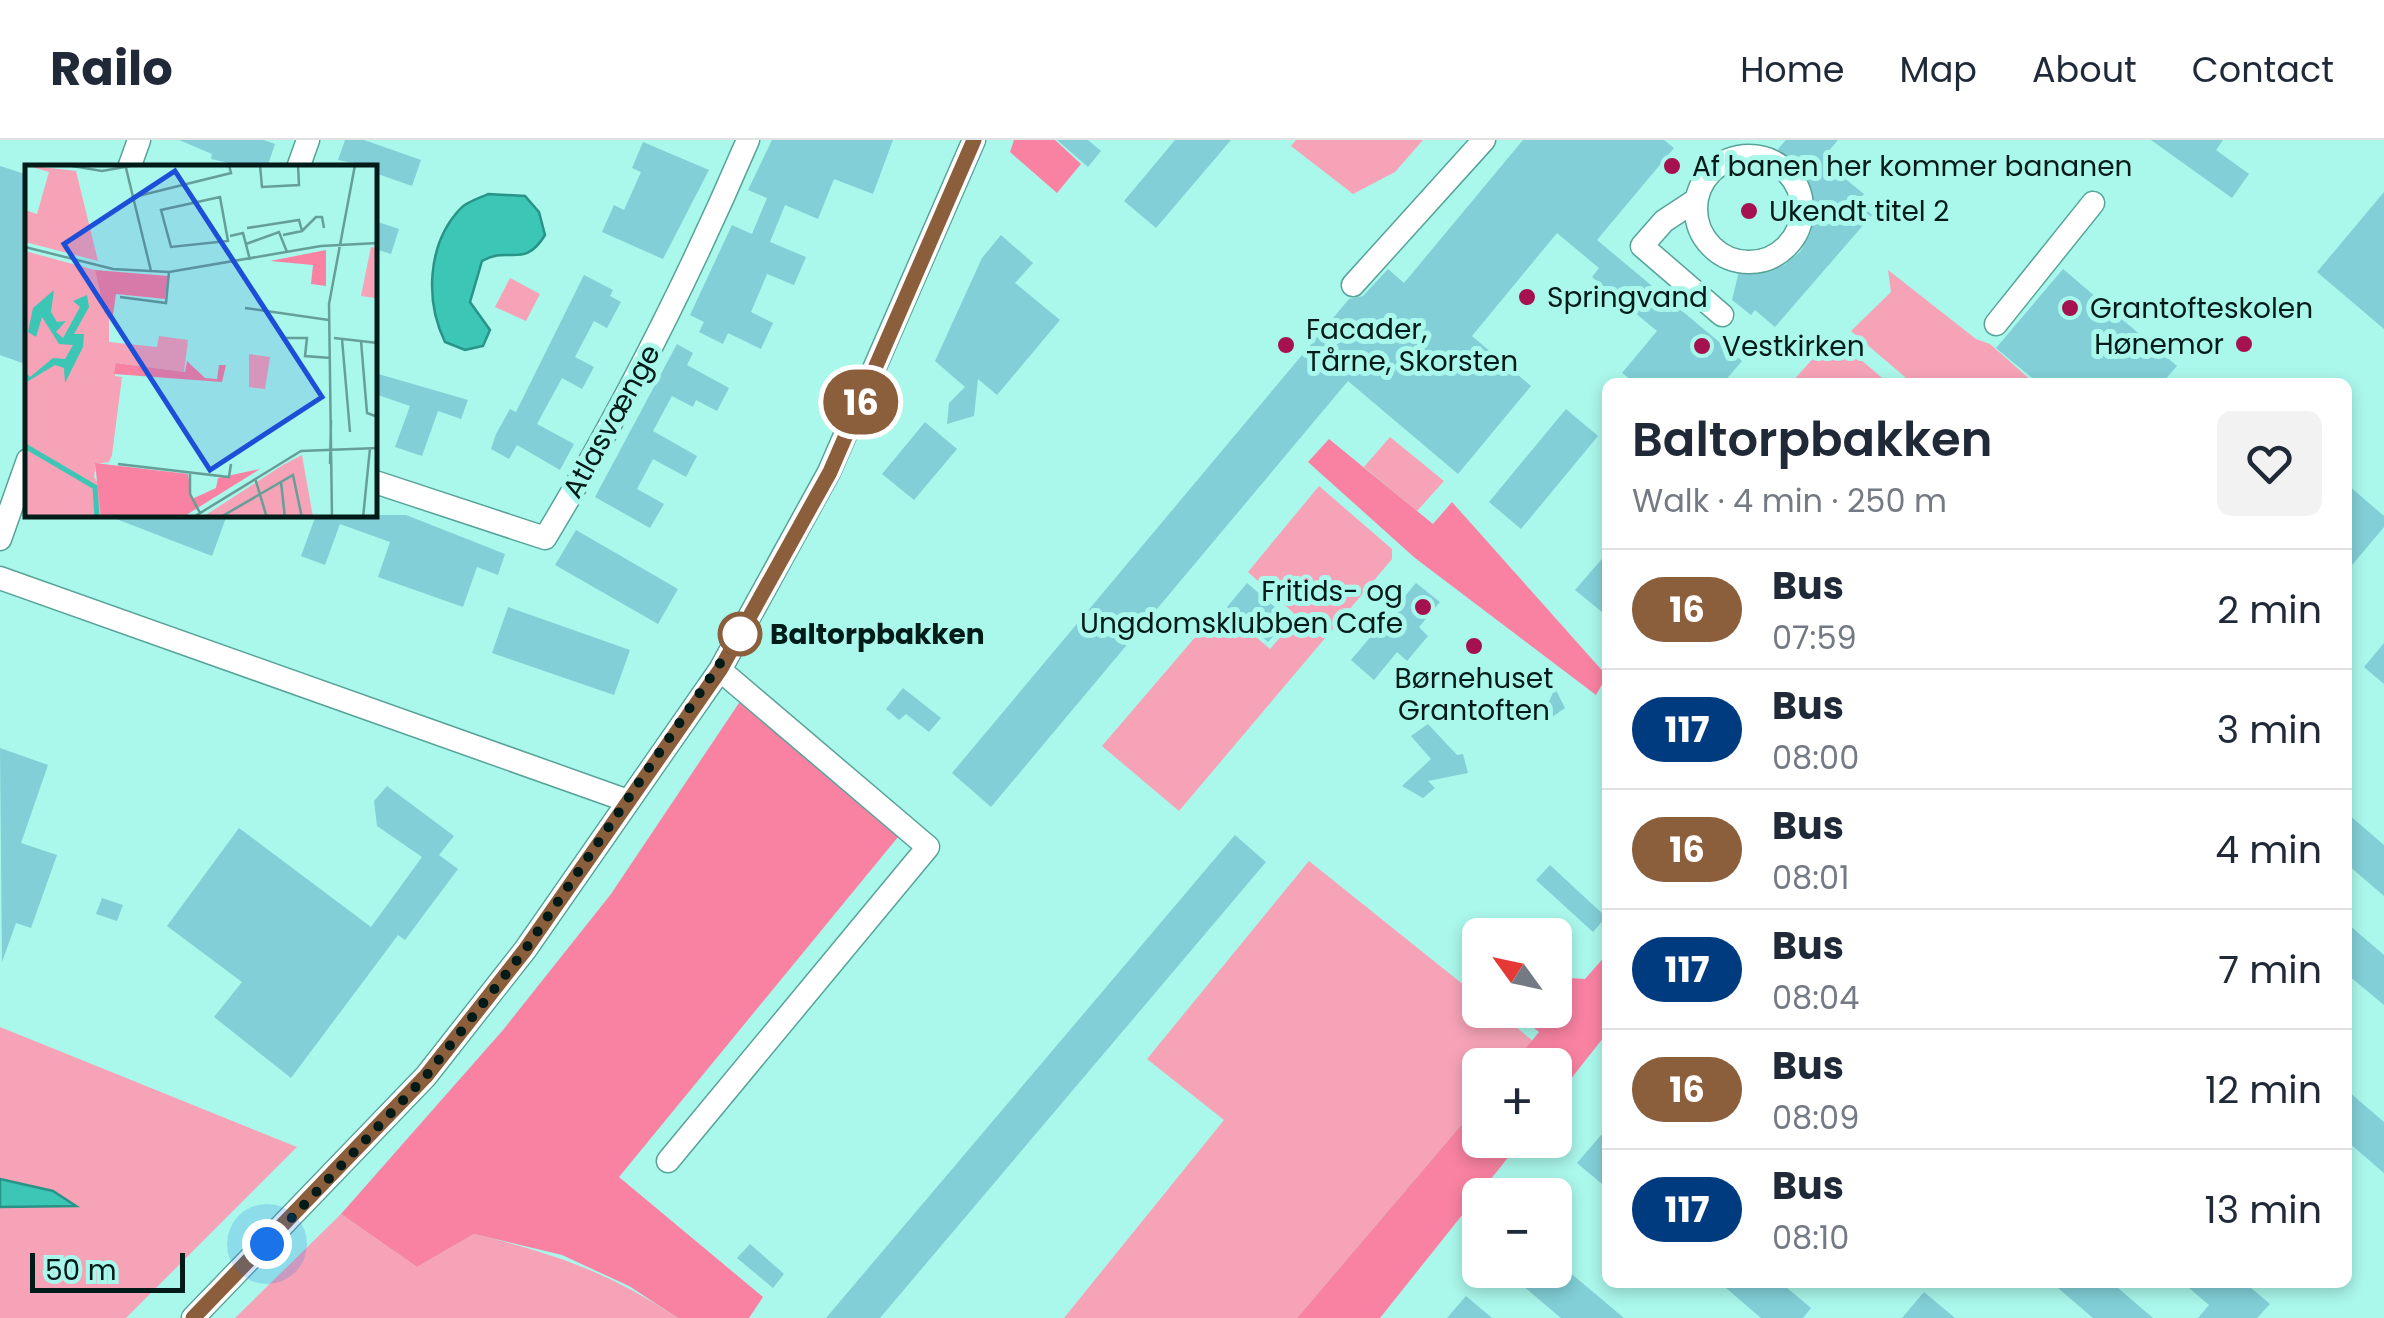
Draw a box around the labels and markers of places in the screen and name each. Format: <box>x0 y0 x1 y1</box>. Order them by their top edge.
place label: Af banen her kommer bananen <box>1692 147 2133 186</box>
marker: Af banen her kommer bananen <box>1661 155 1683 177</box>
place label: Ukendt titel 2 <box>1769 192 1949 231</box>
marker: Ukendt titel 2 <box>1738 200 1760 222</box>
place label: Springvand <box>1547 278 1708 317</box>
marker: Springvand <box>1516 286 1538 308</box>
place label: Grantofteskolen <box>2090 289 2313 328</box>
marker: Grantofteskolen <box>2059 297 2081 319</box>
place label: Facader, Tårne, Skorsten <box>1306 310 1518 381</box>
place label: Hønemor <box>2094 325 2224 364</box>
place label: Vestkirken <box>1722 327 1865 366</box>
marker: Hønemor <box>2233 333 2255 355</box>
marker: Facader, Tårne, Skorsten <box>1275 334 1297 356</box>
marker: Vestkirken <box>1691 335 1713 357</box>
place label: Fritids- og Ungdomsklubben Cafe <box>1080 572 1403 643</box>
marker: Fritids- og Ungdomsklubben Cafe <box>1412 596 1434 618</box>
marker: Baltorpbakken <box>719 613 761 655</box>
place label: Baltorpbakken <box>770 615 985 654</box>
marker: Børnehuset Grantoften <box>1463 635 1485 657</box>
place label: Børnehuset Grantoften <box>1395 659 1553 730</box>

